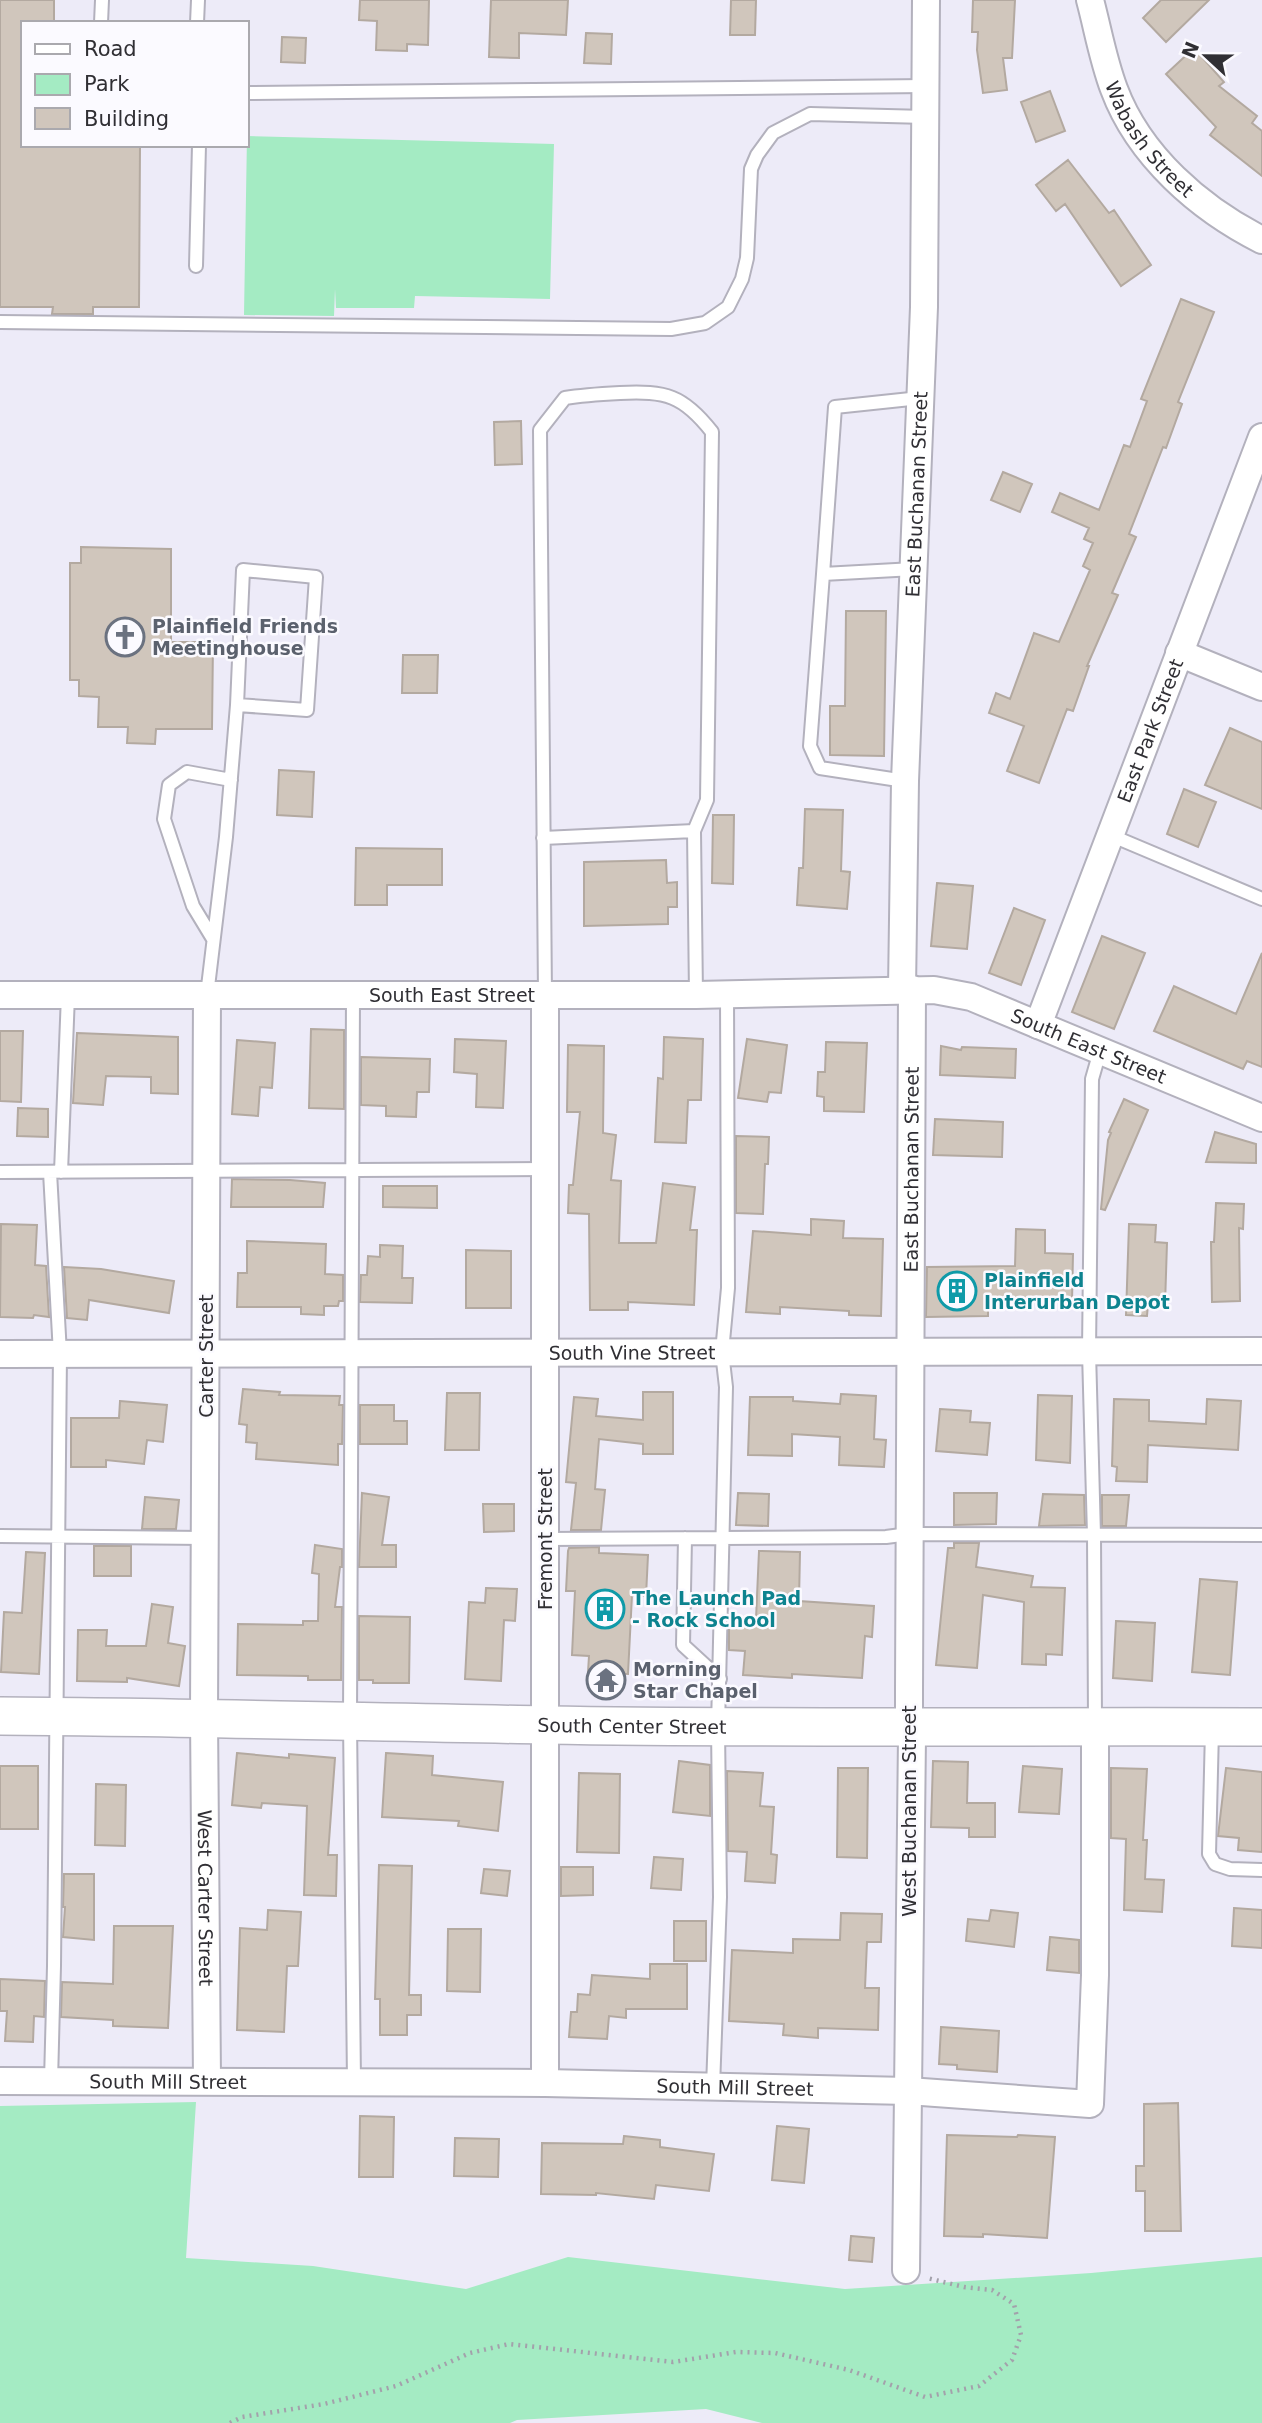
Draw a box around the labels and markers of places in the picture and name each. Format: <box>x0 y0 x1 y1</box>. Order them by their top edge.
place label: Plainfield Friends Meetinghouse <box>152 615 338 659</box>
church icon: Plainfield Friends Meetinghouse <box>104 616 146 658</box>
place label: Plainfield Interurban Depot <box>984 1269 1170 1313</box>
building icon: Plainfield Interurban Depot <box>936 1270 978 1312</box>
place label: The Launch Pad - Rock School <box>632 1587 801 1631</box>
building icon: The Launch Pad - Rock School <box>584 1588 626 1630</box>
place label: Morning Star Chapel <box>633 1658 758 1702</box>
temple icon: Morning Star Chapel <box>585 1659 627 1701</box>

